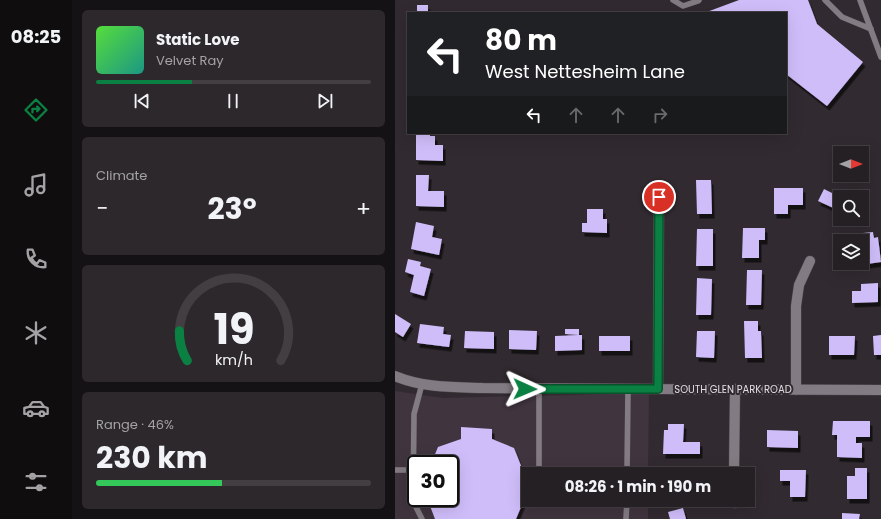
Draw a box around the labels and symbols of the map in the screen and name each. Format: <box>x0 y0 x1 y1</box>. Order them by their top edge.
north arrow <box>833 146 869 182</box>
pin <box>642 180 676 214</box>
position arrow <box>504 368 546 410</box>
street label: SOUTH GLEN PARK ROAD <box>674 382 792 397</box>
speed limit sign: 30 <box>407 455 459 507</box>

